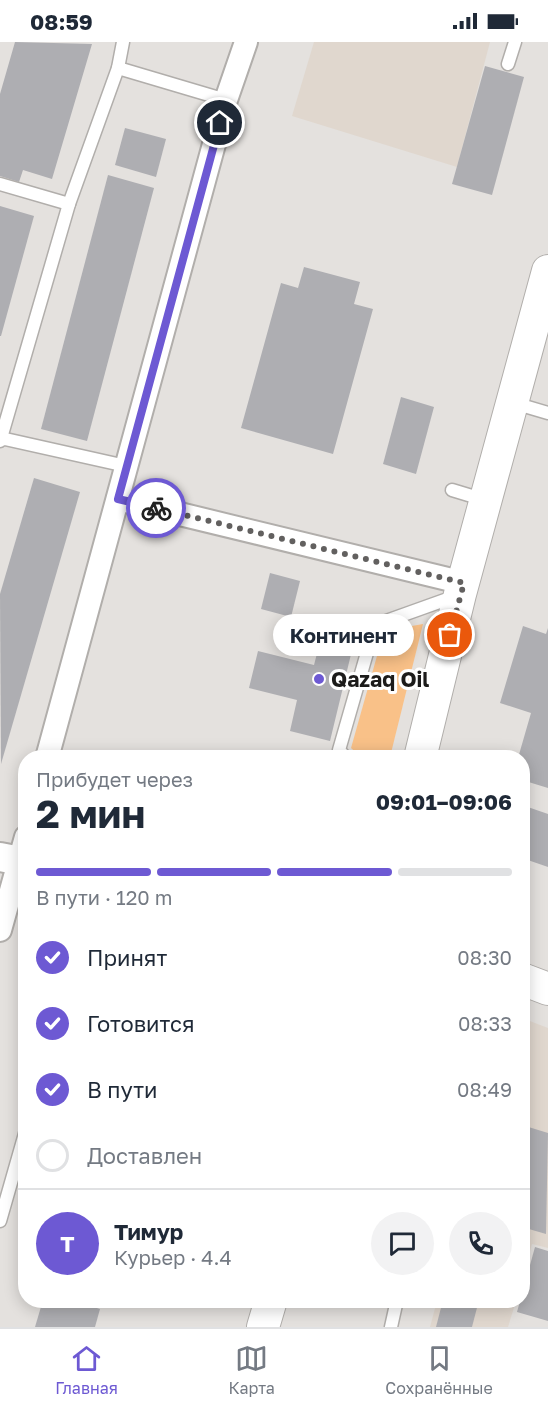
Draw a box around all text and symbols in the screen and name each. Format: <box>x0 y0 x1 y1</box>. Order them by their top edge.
text: 08:59 <box>30 8 93 35</box>
pin <box>194 97 245 148</box>
icon: home <box>203 106 236 139</box>
courier <box>126 478 186 538</box>
icon: bike <box>140 492 173 525</box>
pin <box>424 609 475 660</box>
callout: Континент <box>273 614 414 656</box>
icon: bag <box>433 618 466 651</box>
text: Континент <box>290 623 397 647</box>
place label: Qazaq Oil <box>331 666 429 692</box>
marker: Qazaq Oil <box>312 672 326 686</box>
text: Прибудет через <box>36 767 193 791</box>
text: 09:01–09:06 <box>376 788 512 815</box>
text: 2 мин <box>36 790 145 837</box>
text: В пути · 120 m <box>36 885 172 909</box>
icon: check <box>36 941 69 974</box>
text: Принят <box>87 944 167 971</box>
text: 08:30 <box>457 945 512 969</box>
icon: check <box>36 1007 69 1040</box>
text: Готовится <box>87 1010 195 1037</box>
text: 08:33 <box>458 1011 512 1035</box>
icon: check <box>36 1073 69 1106</box>
text: В пути <box>87 1076 157 1103</box>
text: 08:49 <box>457 1077 512 1101</box>
text: Доставлен <box>87 1142 202 1169</box>
button: chat <box>371 1212 434 1275</box>
button: phone <box>449 1212 512 1275</box>
text: Тимур <box>114 1218 183 1245</box>
text: Т <box>60 1230 75 1257</box>
text: Курьер · 4.4 <box>114 1245 232 1269</box>
tab: Главная <box>55 1342 118 1398</box>
tab: Карта <box>228 1342 275 1398</box>
tab: Сохранённые <box>385 1342 493 1398</box>

